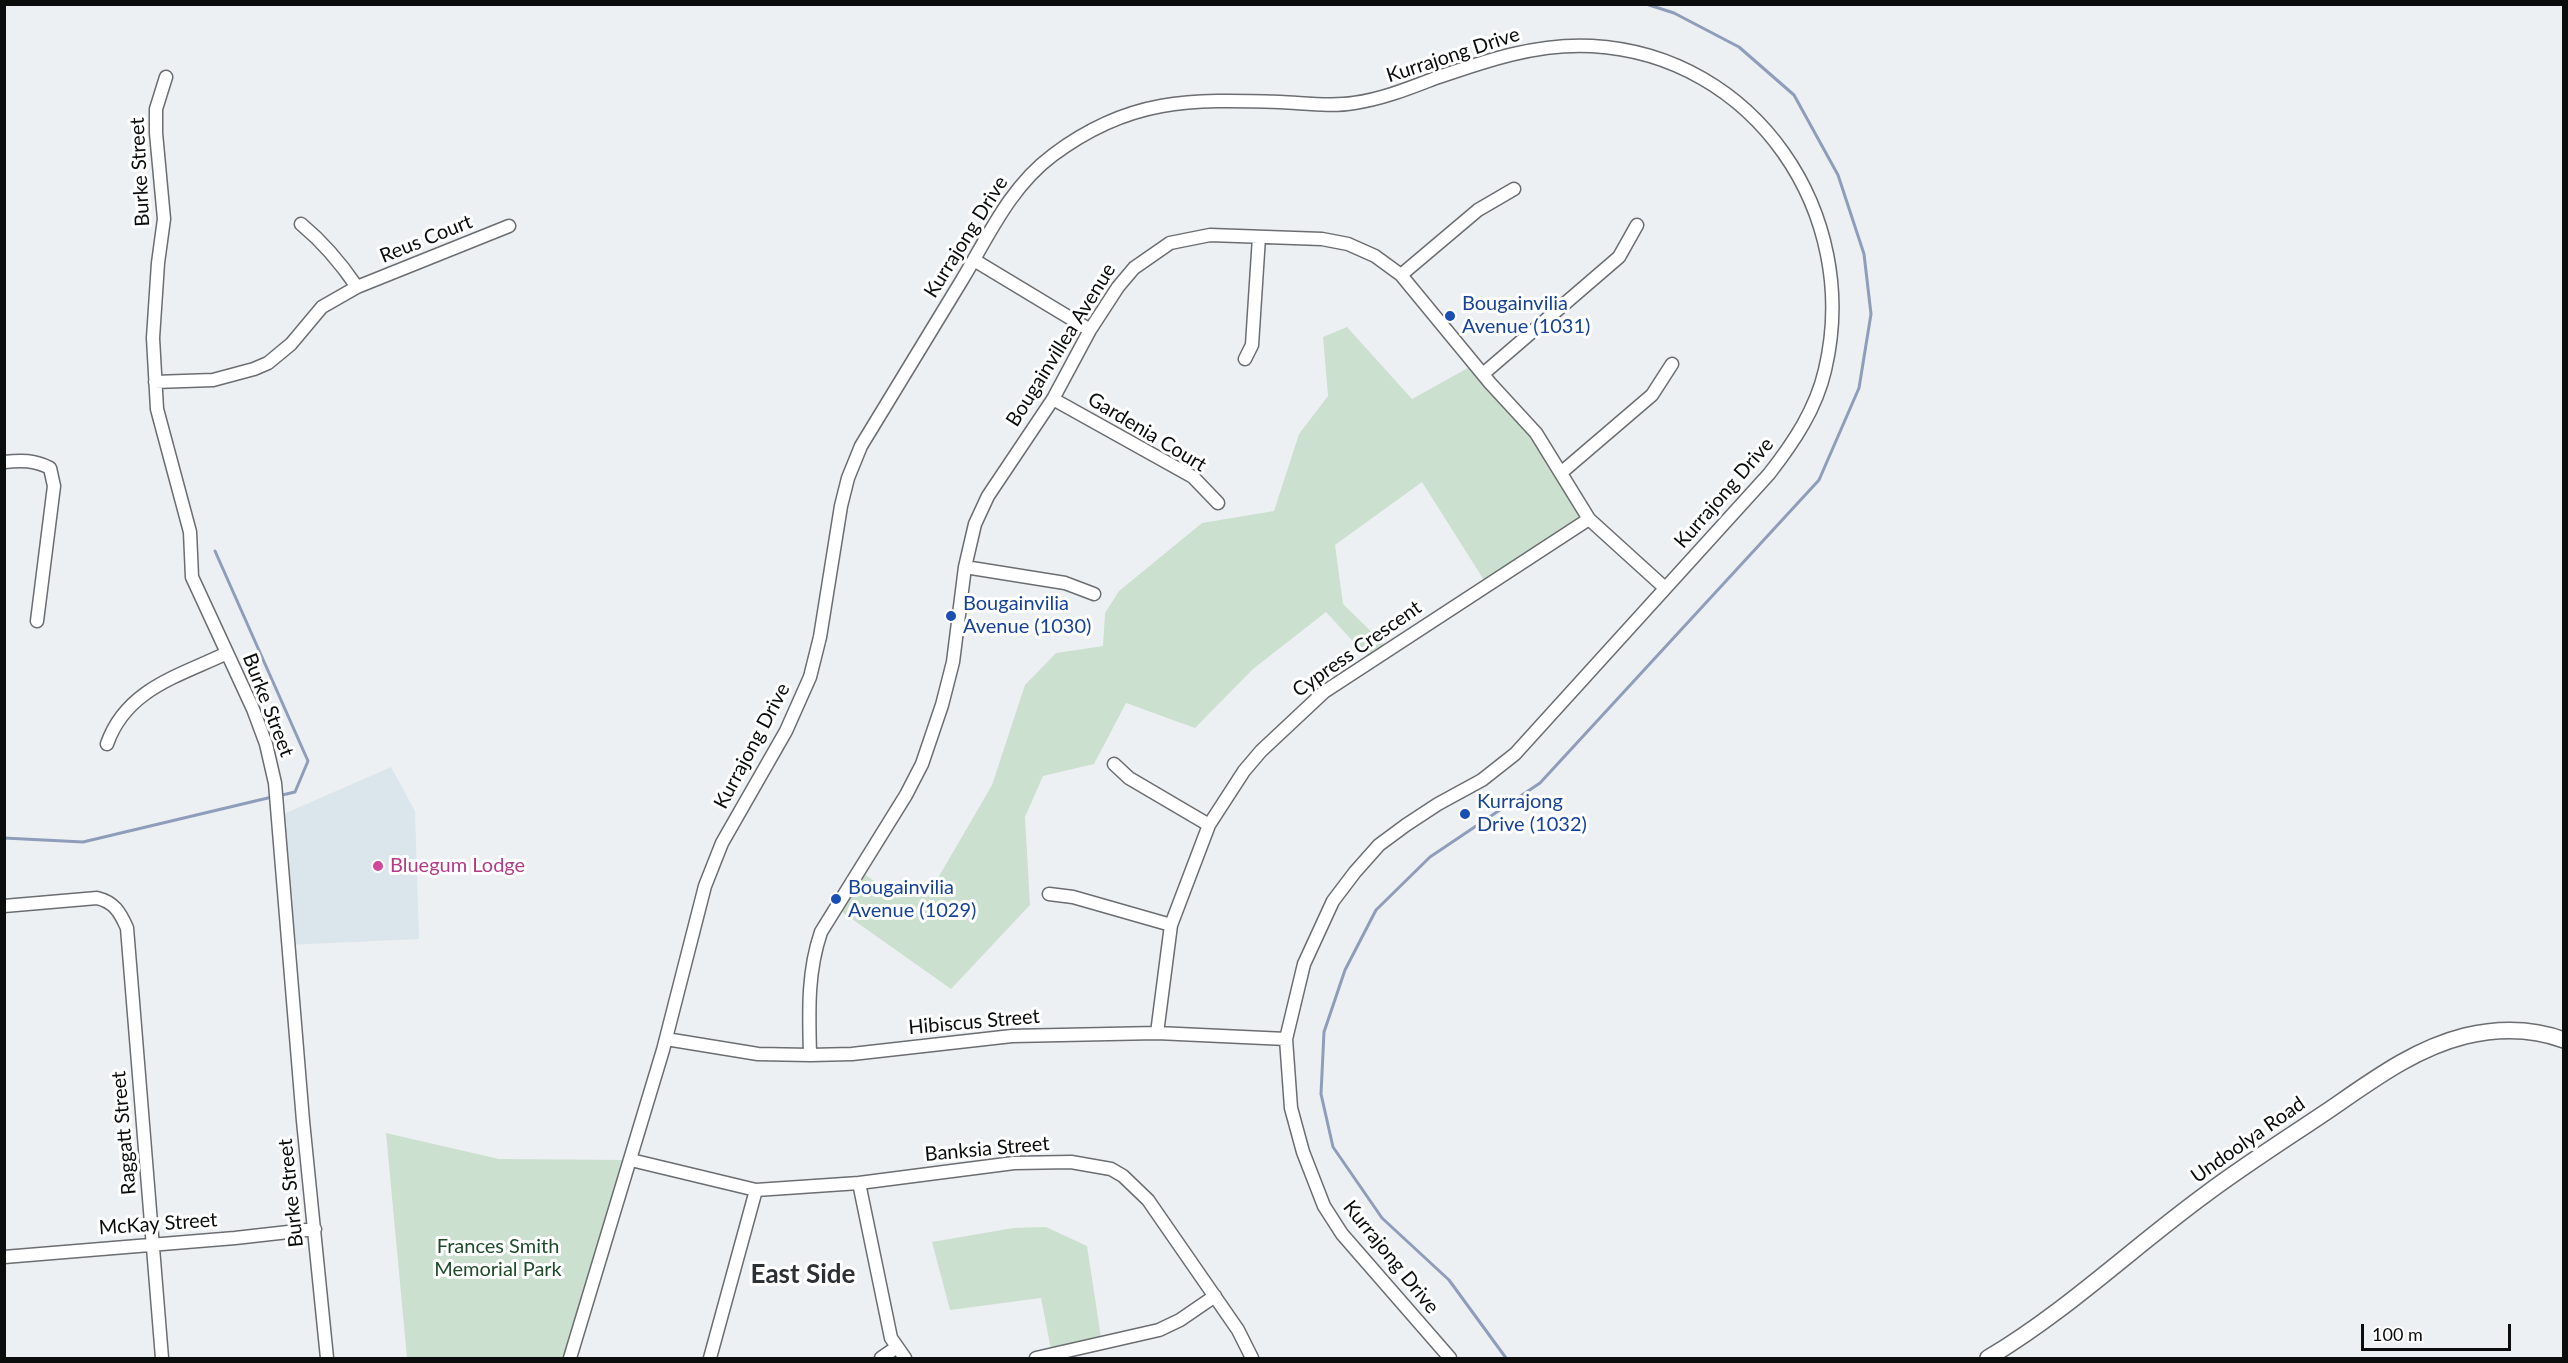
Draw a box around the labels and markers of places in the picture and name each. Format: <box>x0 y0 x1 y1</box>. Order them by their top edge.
place label: Bougainvilia Avenue (1031) <box>1462 292 1590 339</box>
marker: Bougainvilia Avenue (1031) <box>1443 309 1457 323</box>
place label: Bougainvilia Avenue (1030) <box>963 592 1091 639</box>
marker: Bougainvilia Avenue (1030) <box>944 609 958 623</box>
place label: Kurrajong Drive (1032) <box>1477 790 1587 837</box>
marker: Kurrajong Drive (1032) <box>1458 807 1472 821</box>
place label: Bluegum Lodge <box>390 854 525 878</box>
marker: Bluegum Lodge <box>371 859 385 873</box>
place label: Bougainvilia Avenue (1029) <box>848 876 976 923</box>
marker: Bougainvilia Avenue (1029) <box>829 892 843 906</box>

